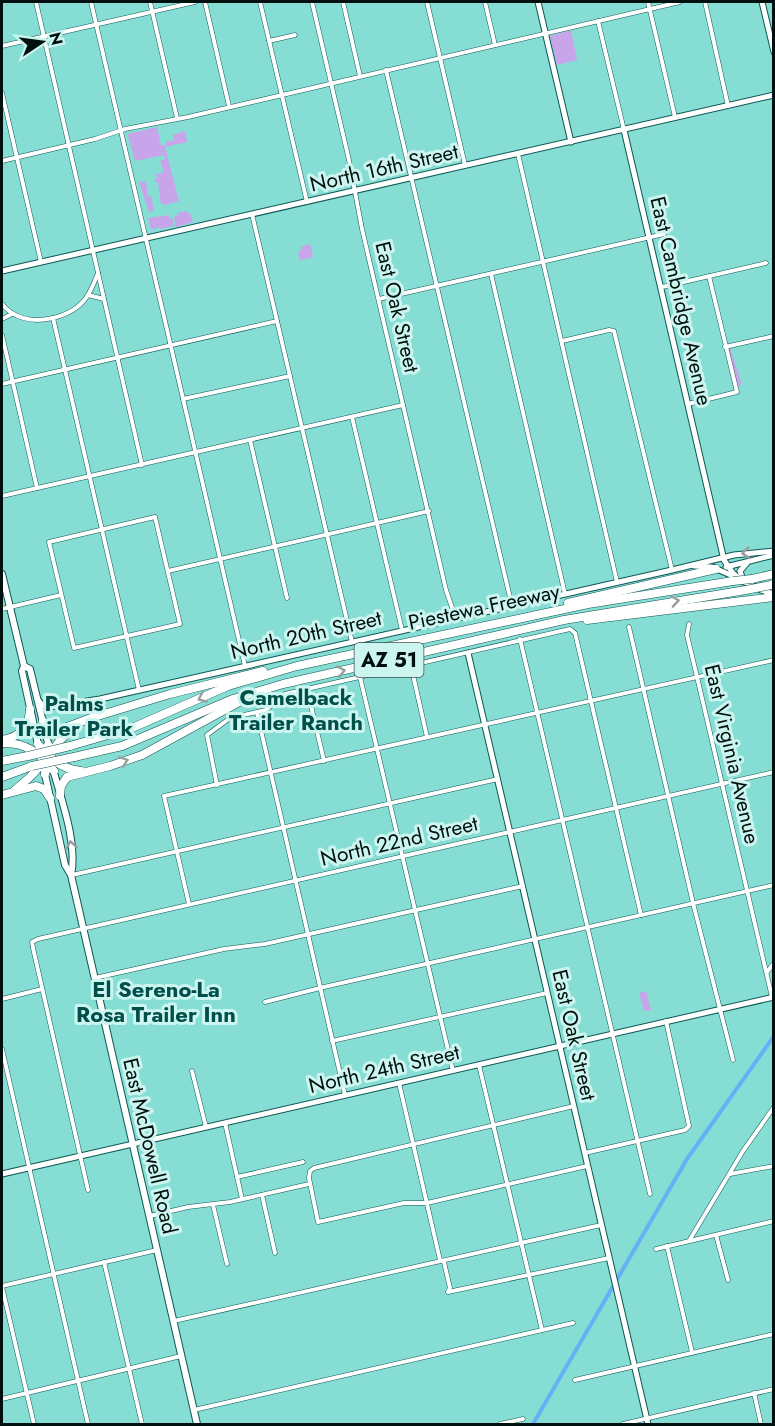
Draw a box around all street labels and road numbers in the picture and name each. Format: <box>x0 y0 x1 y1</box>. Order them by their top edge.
street label: North 16th Street <box>307 136 461 200</box>
street label: East Cambridge Avenue <box>642 194 720 409</box>
street label: East Oak Street <box>367 238 427 376</box>
street label: Piestewa Freeway <box>405 576 563 638</box>
street label: North 20th Street <box>227 603 385 667</box>
road number: AZ 51 <box>354 643 424 677</box>
street label: East Virginia Avenue <box>697 661 767 847</box>
street label: North 22nd Street <box>317 808 481 874</box>
street label: East Oak Street <box>544 966 604 1104</box>
street label: North 24th Street <box>306 1037 462 1101</box>
street label: East McDowell Road <box>115 1055 185 1237</box>

